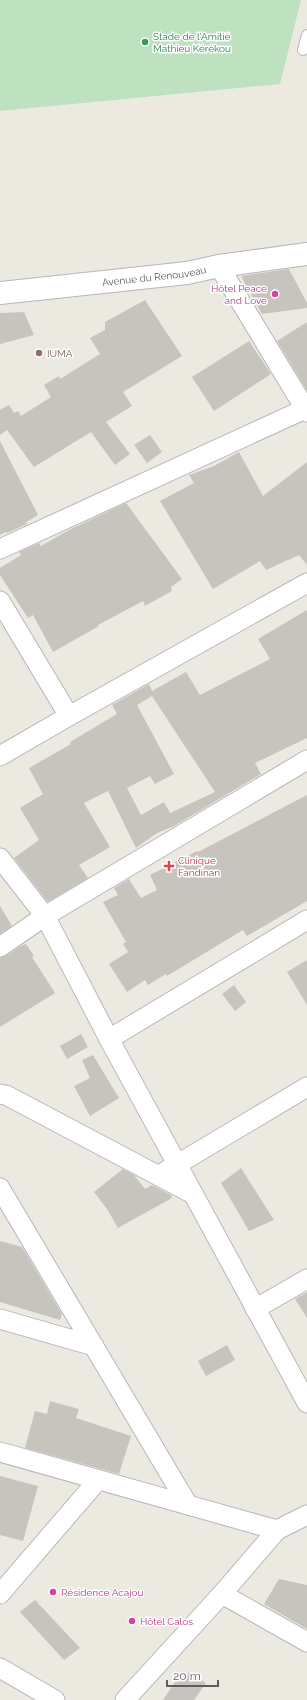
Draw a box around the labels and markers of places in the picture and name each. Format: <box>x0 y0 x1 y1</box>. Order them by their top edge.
place label: Stade de l'Amitié Mathieu Kérékou <box>153 31 231 54</box>
marker: Stade de l'Amitié Mathieu Kérékou <box>140 37 150 47</box>
place label: Hôtel Peace and Love <box>211 283 267 306</box>
marker: Hôtel Peace and Love <box>270 289 280 299</box>
marker: IUMA <box>34 348 44 358</box>
place label: IUMA <box>47 348 73 359</box>
place label: Clinique Fandinan <box>178 855 220 878</box>
marker: Clinique Fandinan <box>163 860 175 872</box>
marker: Résidence Acajou <box>48 1587 58 1597</box>
place label: Résidence Acajou <box>61 1587 143 1598</box>
marker: Hôtel Calos <box>127 1616 137 1626</box>
place label: Hôtel Calos <box>140 1616 193 1627</box>

